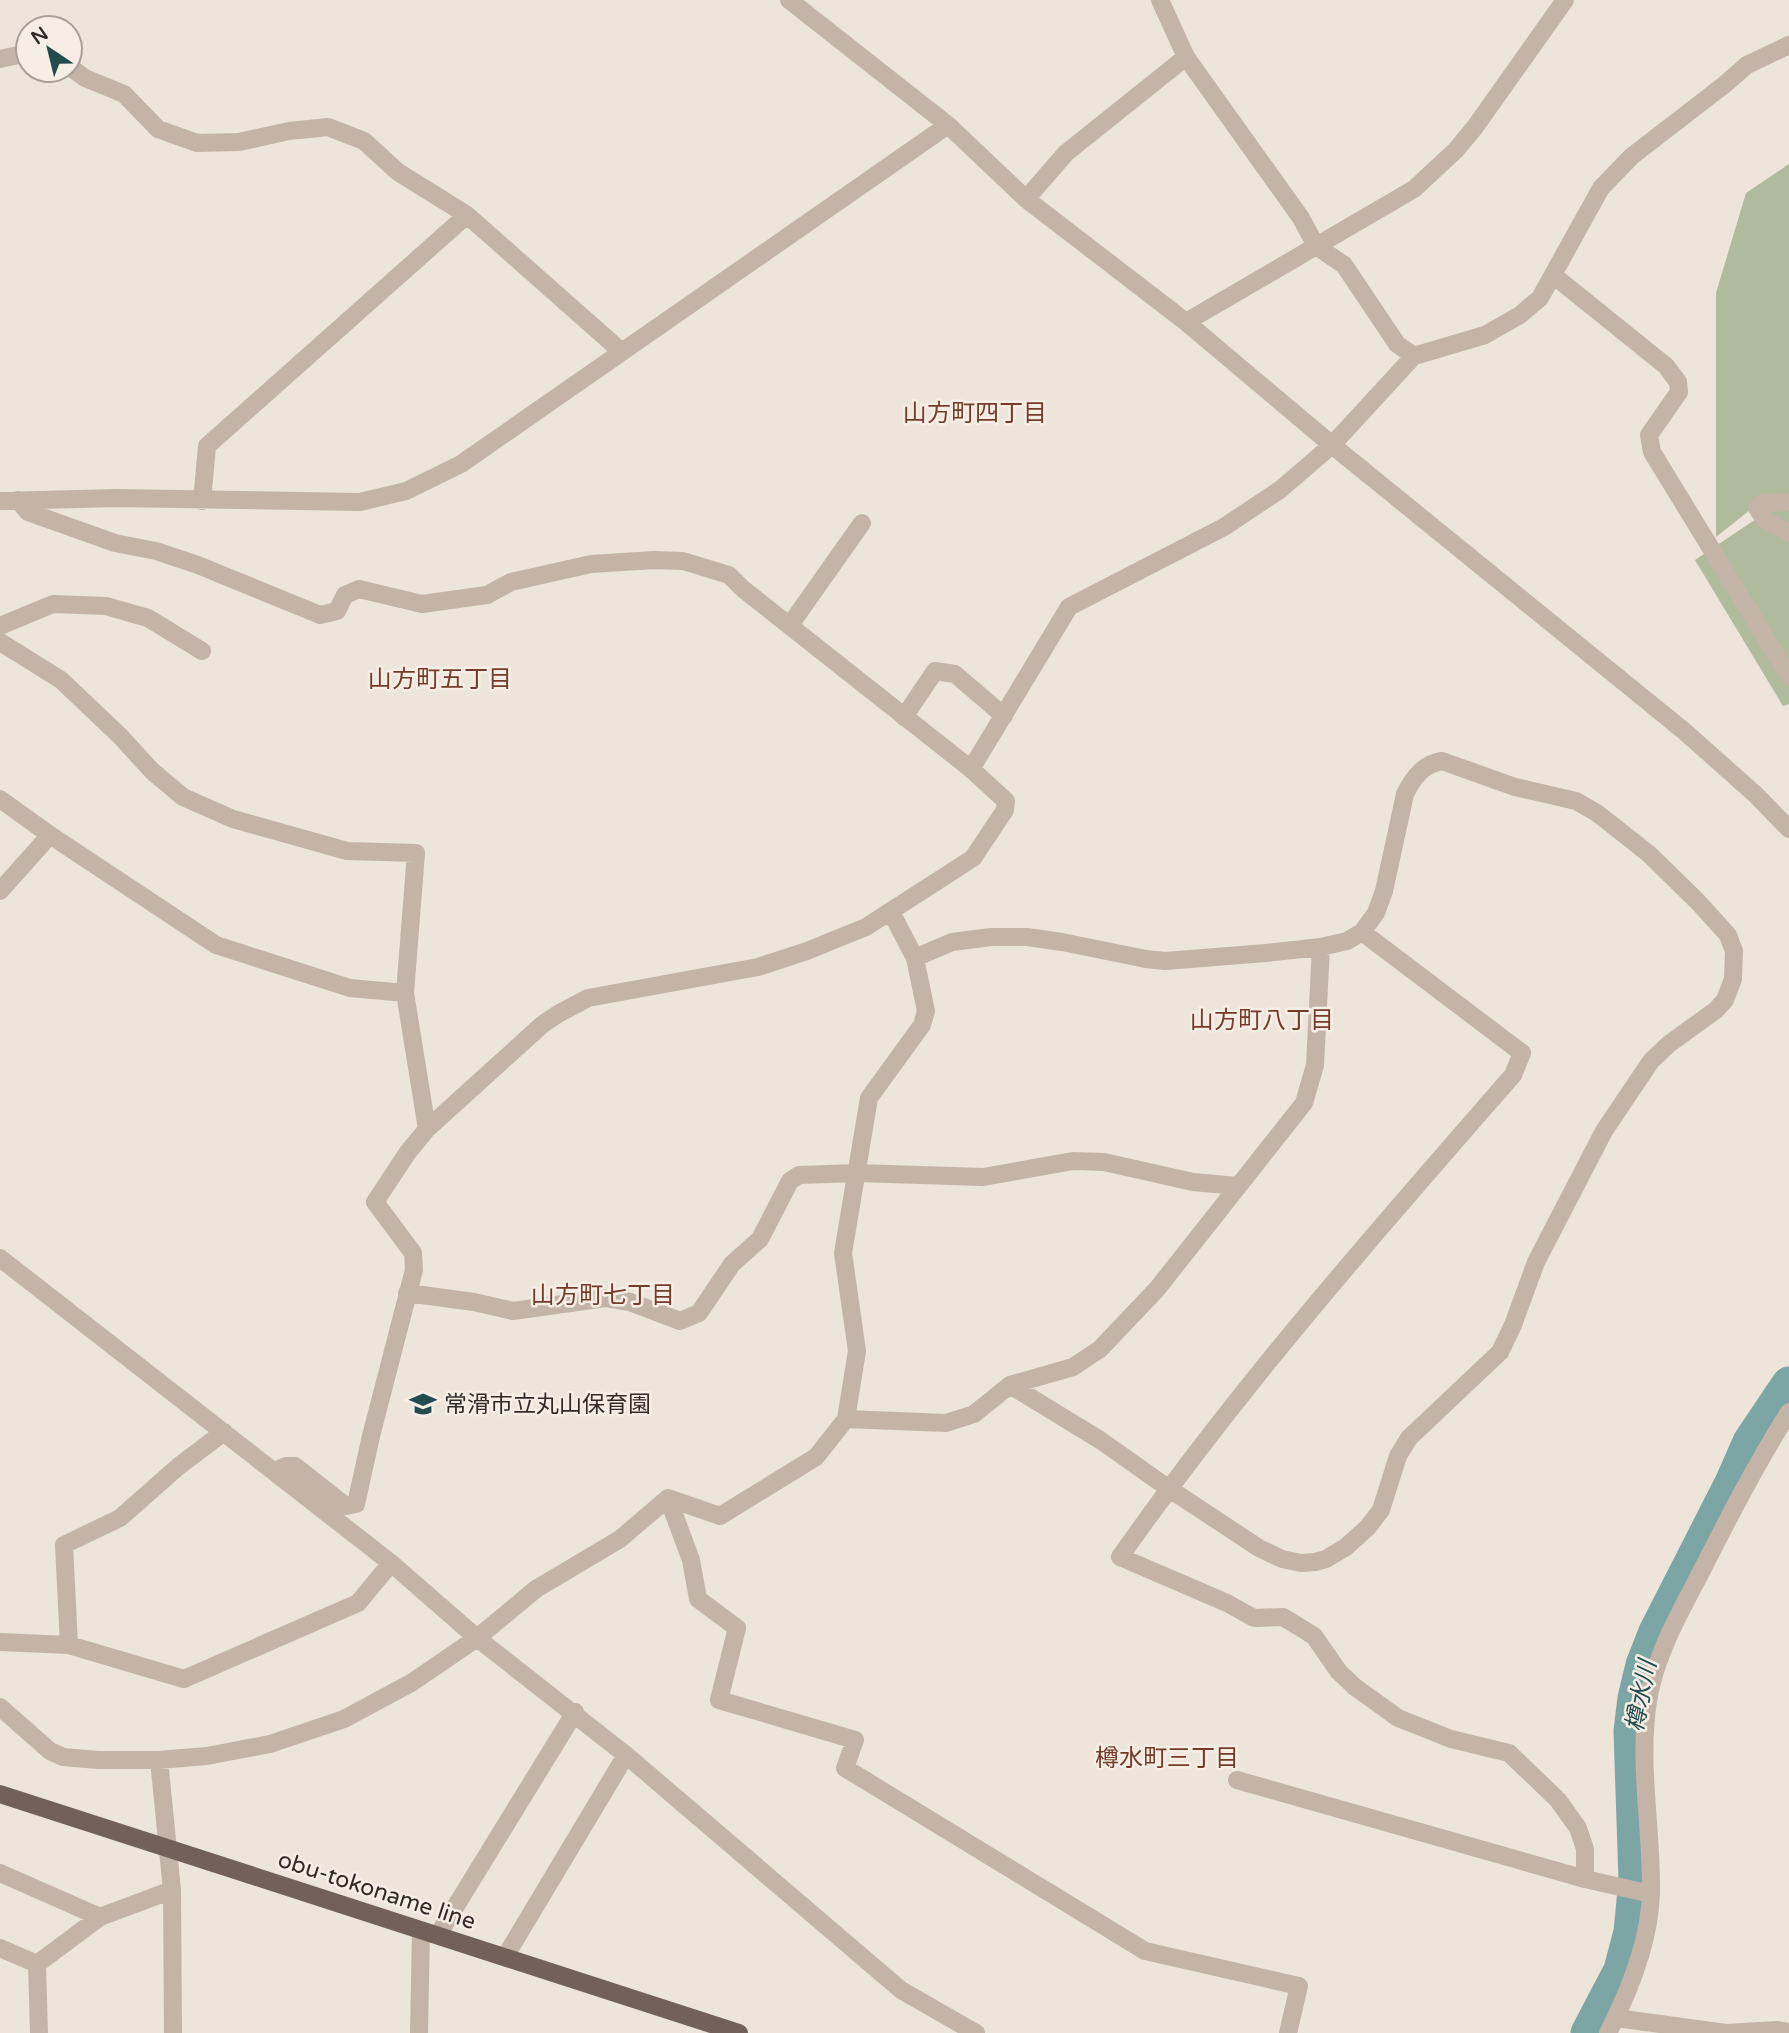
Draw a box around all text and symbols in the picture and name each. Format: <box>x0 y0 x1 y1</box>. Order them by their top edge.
north arrow <box>14 14 84 84</box>
text: N <box>27 23 52 49</box>
district label: 山方町四丁目 <box>903 399 1047 428</box>
district label: 山方町五丁目 <box>368 665 512 694</box>
district label: 山方町八丁目 <box>1190 1006 1334 1035</box>
district label: 山方町七丁目 <box>531 1281 675 1310</box>
school or university icon: 常滑市立丸山保育園 <box>408 1389 438 1419</box>
place label: 常滑市立丸山保育園 <box>444 1391 651 1419</box>
water label: 樽水川 <box>1620 1655 1663 1734</box>
district label: 樽水町三丁目 <box>1095 1744 1239 1773</box>
street label: obu-tokoname line <box>274 1846 479 1936</box>

